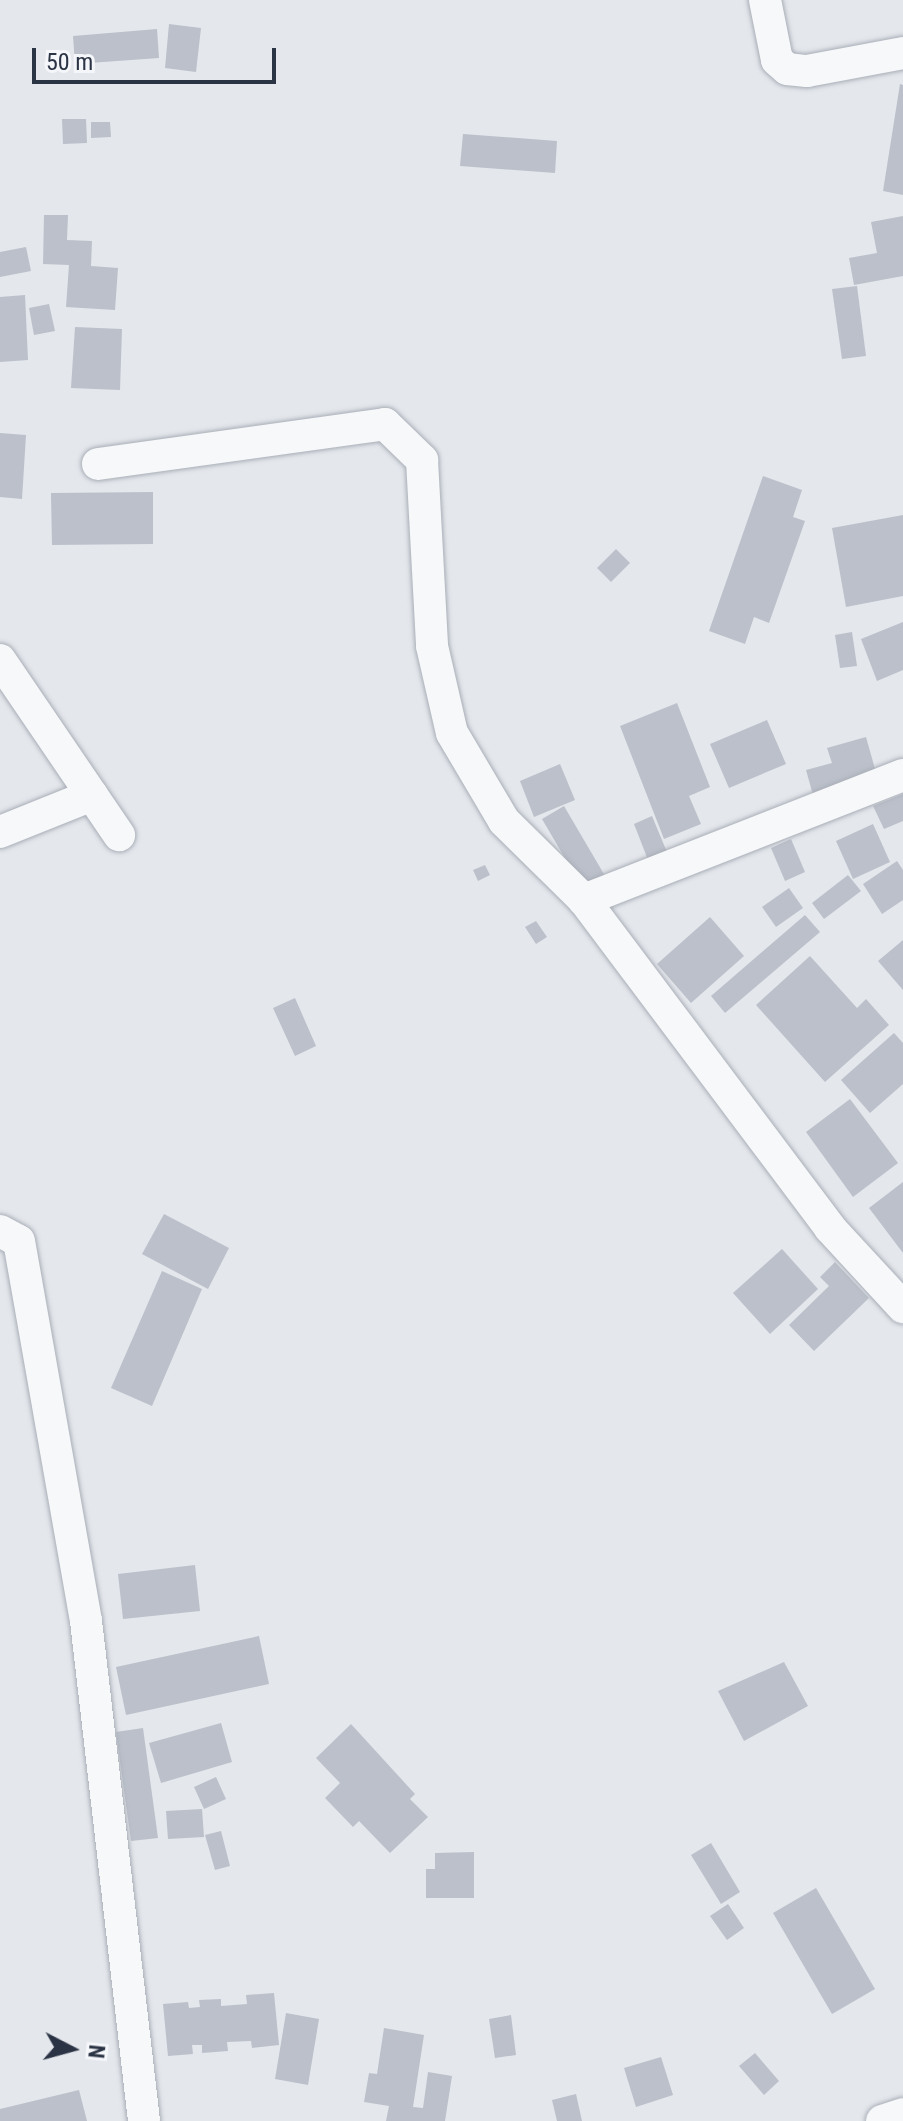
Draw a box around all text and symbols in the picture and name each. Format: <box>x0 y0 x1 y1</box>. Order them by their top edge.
scale bar <box>36 32 280 82</box>
text: 50 m <box>46 48 93 76</box>
north arrow <box>32 2009 112 2089</box>
text: N <box>83 2044 110 2060</box>

